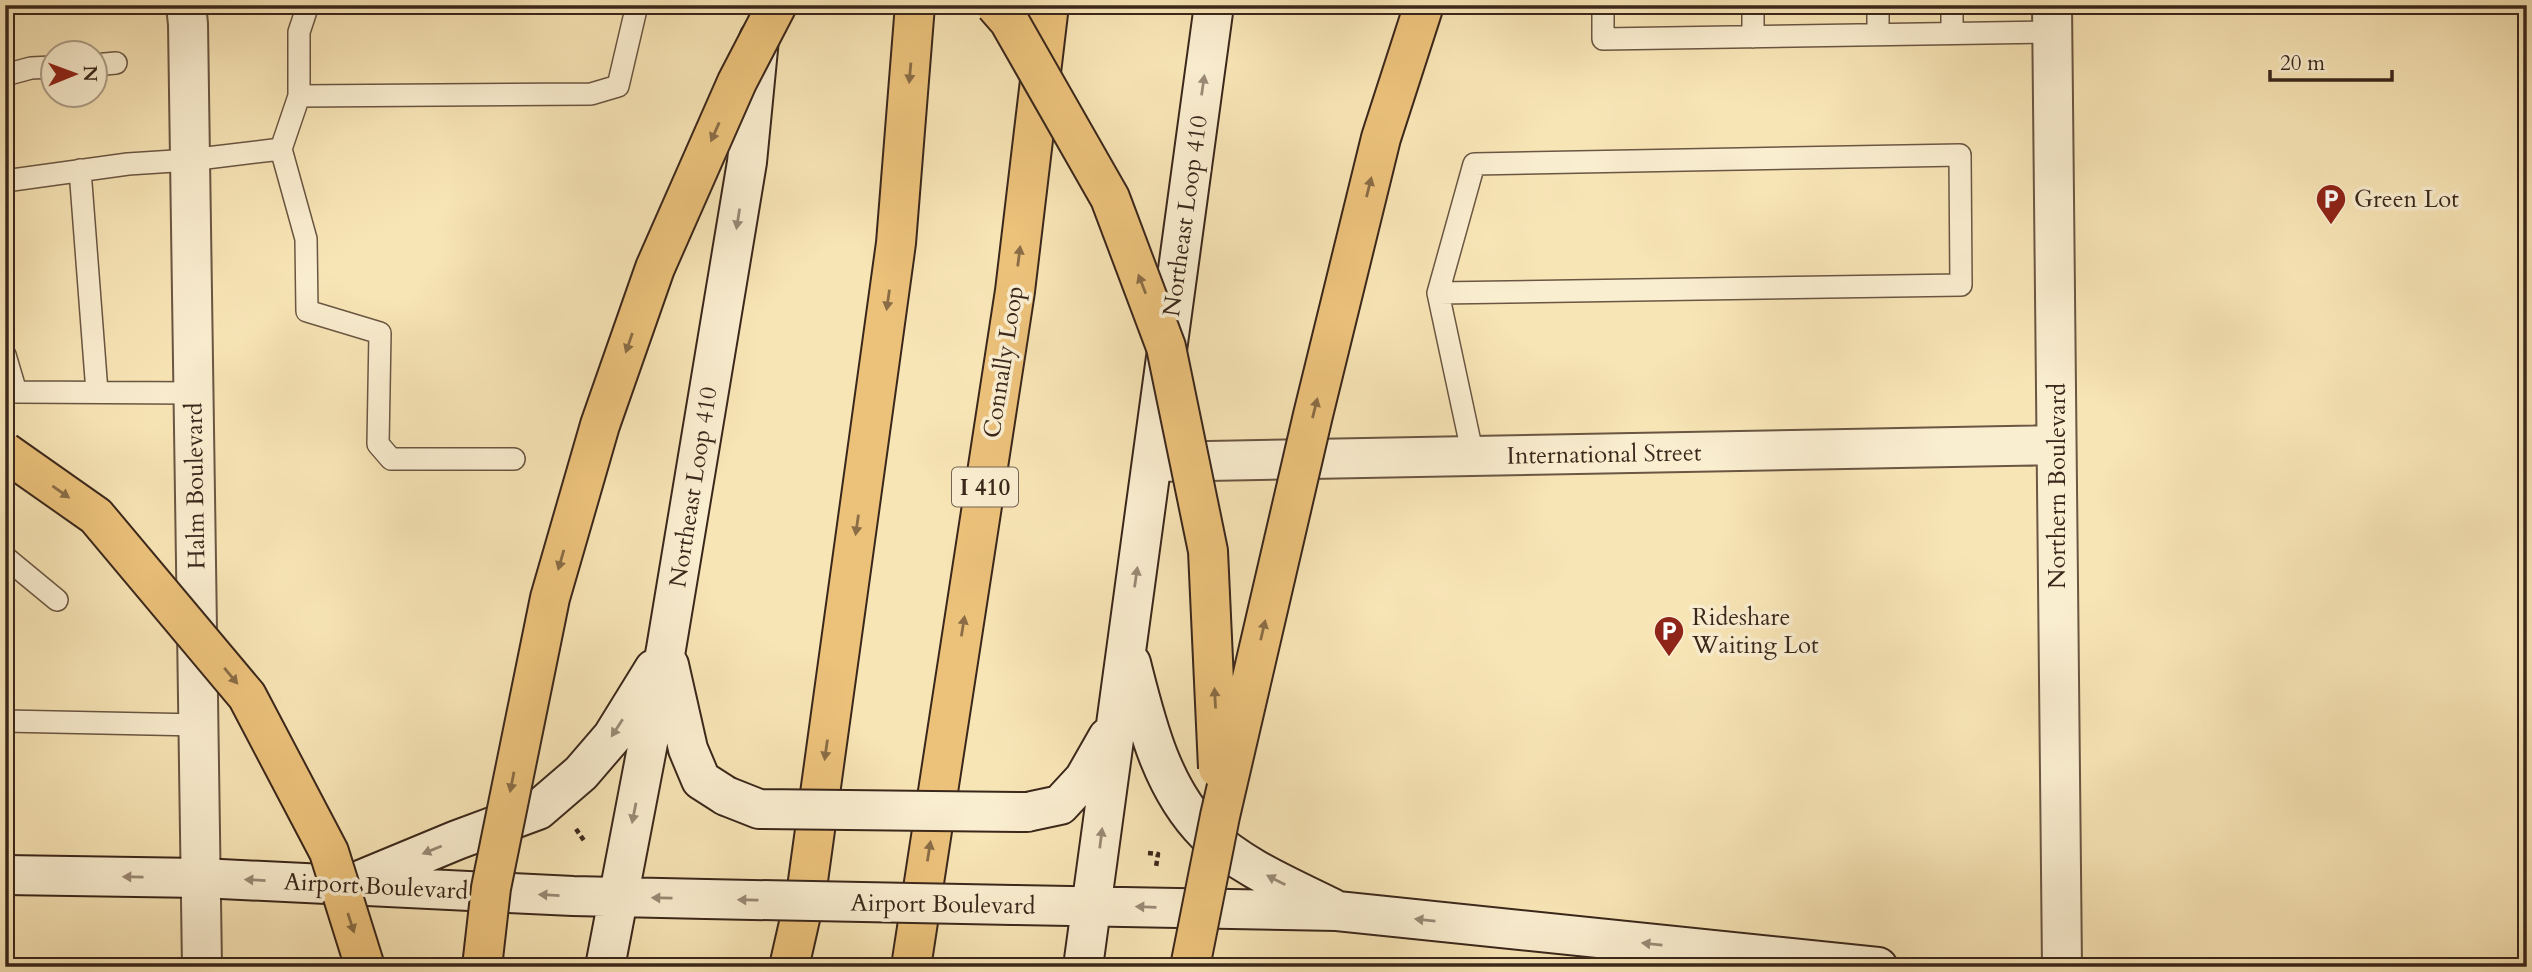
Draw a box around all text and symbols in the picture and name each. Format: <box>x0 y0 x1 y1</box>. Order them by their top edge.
north arrow <box>38 38 108 108</box>
scale bar <box>2270 38 2392 82</box>
text: 20 m <box>2280 49 2325 78</box>
one-way arrow <box>904 62 915 84</box>
text: N <box>77 65 103 83</box>
one-way arrow <box>1198 74 1209 96</box>
street label: Northeast Loop 410 <box>1155 113 1216 319</box>
one-way arrow <box>709 122 720 143</box>
one-way arrow <box>1364 176 1375 198</box>
parking icon: Green Lot <box>2314 182 2348 226</box>
place label: Green Lot <box>2354 183 2459 216</box>
one-way arrow <box>732 208 743 230</box>
one-way arrow <box>1013 245 1024 267</box>
one-way arrow <box>1137 273 1148 294</box>
street label: Connally Loop <box>975 284 1032 440</box>
one-way arrow <box>882 289 893 311</box>
one-way arrow <box>623 333 634 354</box>
street label: Northern Boulevard <box>2041 383 2074 589</box>
street label: Northeast Loop 410 <box>661 384 726 590</box>
one-way arrow <box>1310 397 1321 419</box>
street label: Halm Boulevard <box>178 402 213 570</box>
street label: International Street <box>1506 436 1702 473</box>
road number: I 410 <box>952 467 1018 506</box>
one-way arrow <box>52 485 70 499</box>
one-way arrow <box>851 514 862 536</box>
one-way arrow <box>555 550 565 571</box>
one-way arrow <box>1130 566 1141 588</box>
place label: Rideshare Waiting Lot <box>1691 601 1819 662</box>
parking icon: Rideshare Waiting Lot <box>1652 614 1686 658</box>
one-way arrow <box>958 615 969 637</box>
one-way arrow <box>1258 619 1269 641</box>
one-way arrow <box>223 667 238 685</box>
one-way arrow <box>1209 687 1220 709</box>
one-way arrow <box>610 718 623 738</box>
one-way arrow <box>820 739 831 761</box>
one-way arrow <box>507 771 518 793</box>
one-way arrow <box>628 802 639 824</box>
one-way arrow <box>1096 827 1107 849</box>
one-way arrow <box>923 840 934 862</box>
one-way arrow <box>422 845 443 856</box>
street label: Airport Boulevard <box>283 865 469 908</box>
one-way arrow <box>122 871 144 883</box>
one-way arrow <box>1266 874 1286 886</box>
one-way arrow <box>244 875 266 886</box>
street label: Airport Boulevard <box>850 886 1036 923</box>
one-way arrow <box>538 889 560 900</box>
one-way arrow <box>650 893 672 904</box>
one-way arrow <box>737 894 759 906</box>
one-way arrow <box>1135 901 1157 913</box>
one-way arrow <box>346 913 357 934</box>
one-way arrow <box>1414 915 1436 926</box>
one-way arrow <box>1640 938 1662 949</box>

